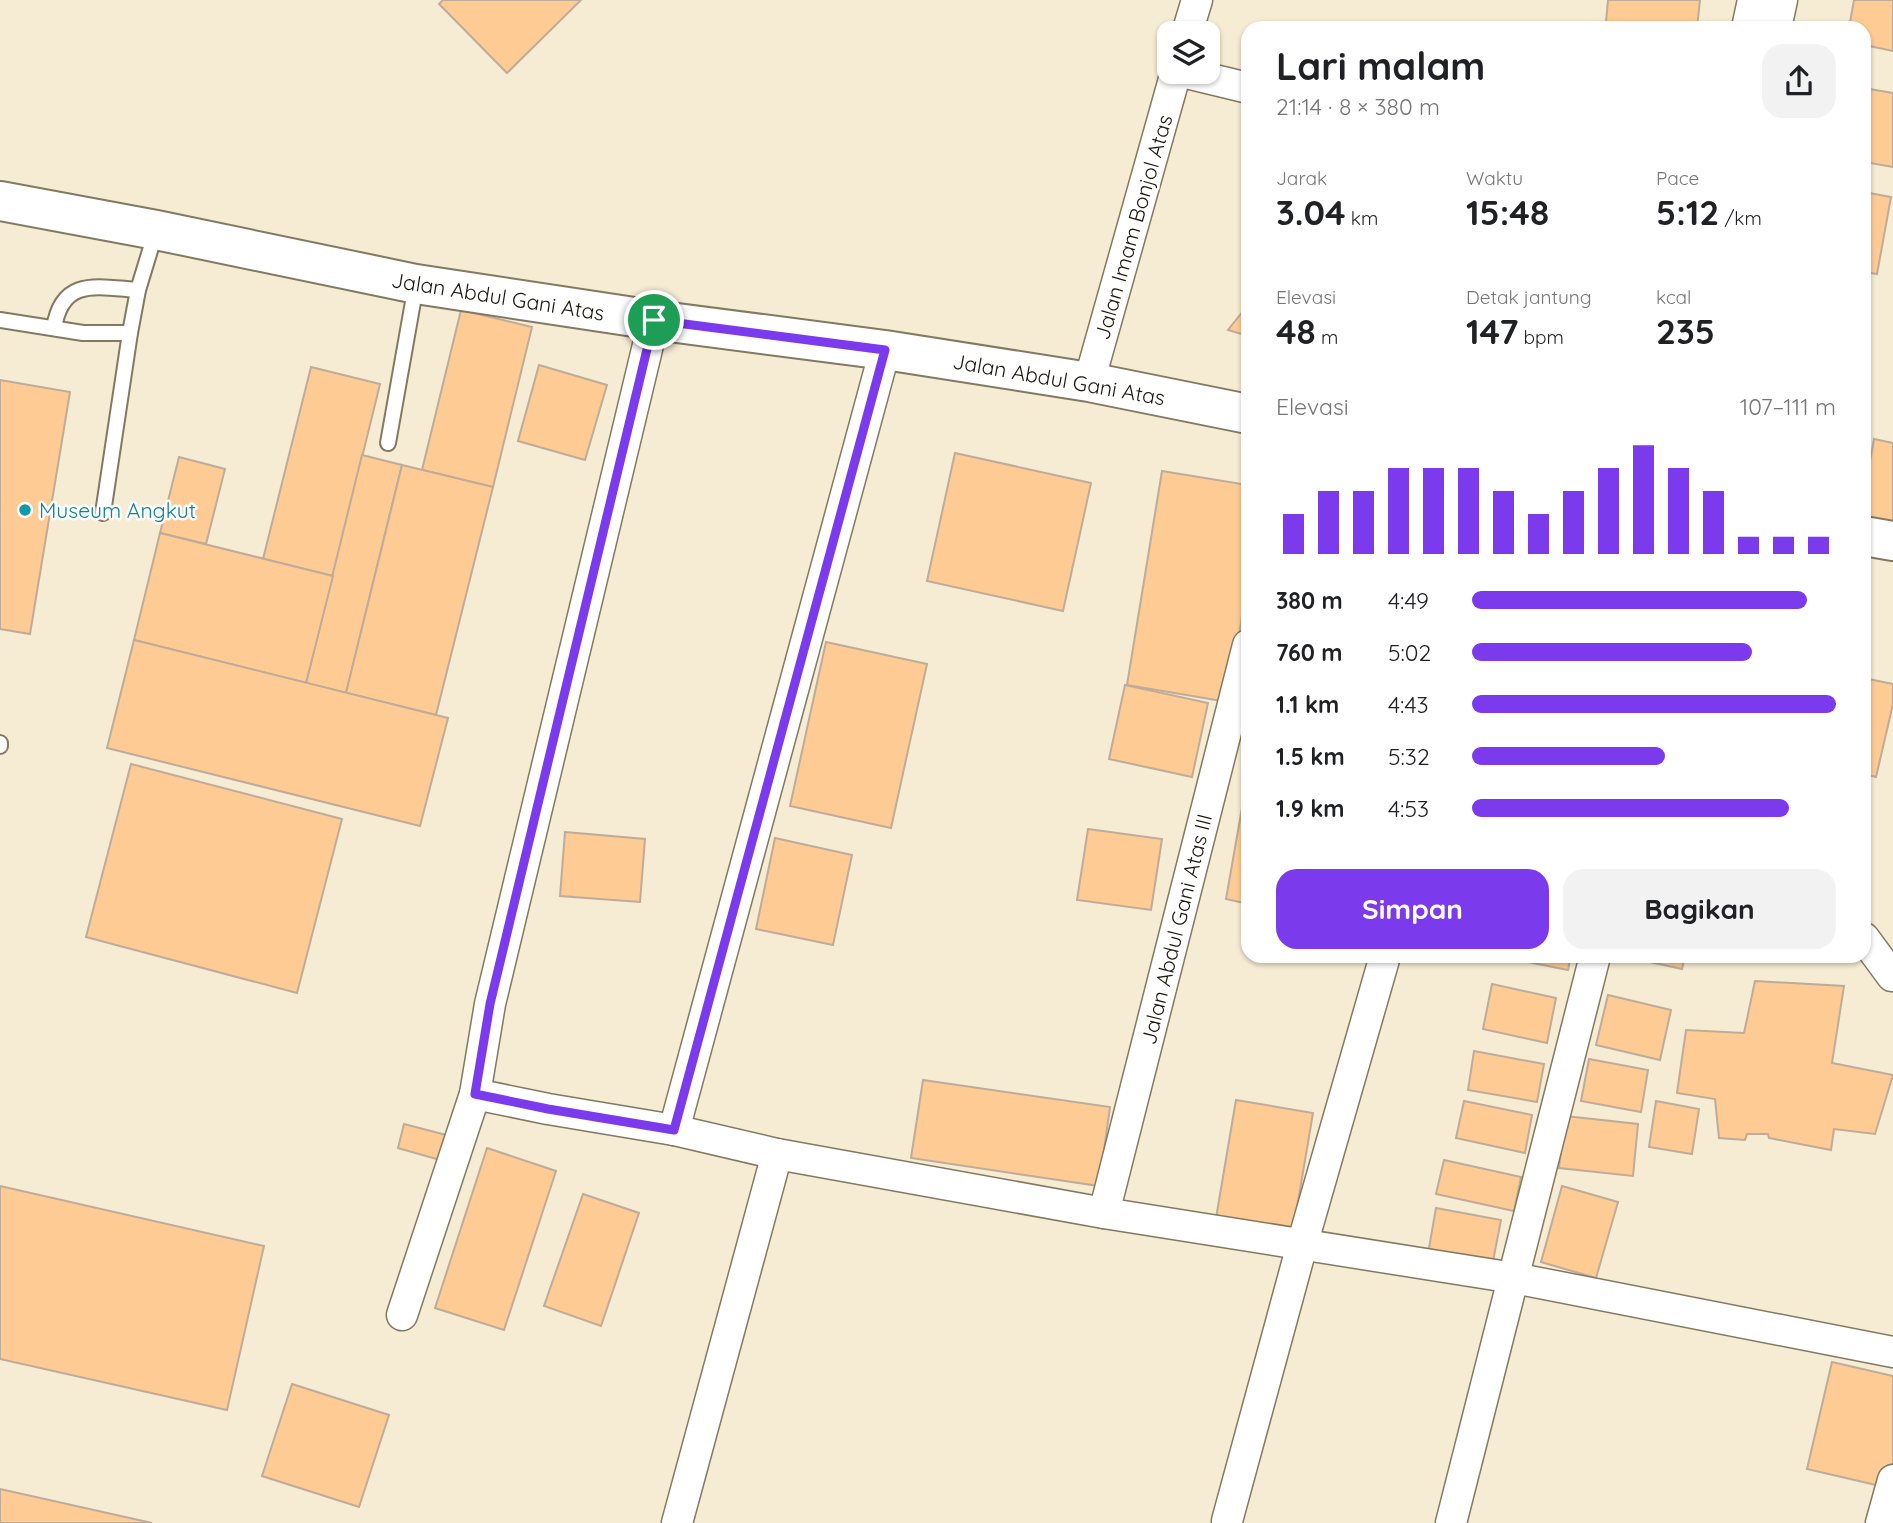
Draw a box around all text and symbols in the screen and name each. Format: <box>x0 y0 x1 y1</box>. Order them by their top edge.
map controls <box>1157 21 1220 84</box>
button: layers <box>1157 21 1220 84</box>
text: Lari malam <box>1276 42 1485 90</box>
button: share <box>1762 44 1836 118</box>
text: 21:14 · 8 × 380 m <box>1276 92 1440 121</box>
street label: Jalan Imam Bonjol Atas <box>1088 112 1178 342</box>
text: Jarak <box>1276 166 1327 190</box>
text: Waktu <box>1466 166 1523 190</box>
text: Pace <box>1656 166 1699 190</box>
text: 3.04 <box>1276 190 1346 234</box>
text: 15:48 <box>1466 190 1549 234</box>
text: 5:12 <box>1656 190 1719 234</box>
text: km <box>1346 206 1378 230</box>
text: /km <box>1719 206 1762 230</box>
street label: Jalan Abdul Gani Atas <box>390 266 606 326</box>
text: Elevasi <box>1276 285 1336 309</box>
text: Detak jantung <box>1466 285 1592 309</box>
text: kcal <box>1656 285 1691 309</box>
pin <box>624 290 684 350</box>
icon: arrive <box>635 301 673 339</box>
text: 48 <box>1276 309 1316 353</box>
text: 147 <box>1466 309 1518 353</box>
text: 235 <box>1656 309 1715 353</box>
text: m <box>1316 325 1338 349</box>
text: bpm <box>1518 325 1564 349</box>
street label: Jalan Abdul Gani Atas <box>951 348 1167 410</box>
text: Elevasi <box>1276 392 1349 421</box>
text: 107–111 m <box>1740 392 1836 421</box>
place label: Museum Angkut <box>39 497 196 523</box>
marker: Museum Angkut <box>17 502 33 518</box>
text: 380 m <box>1276 586 1343 615</box>
text: 4:49 <box>1388 586 1429 615</box>
text: 760 m <box>1276 638 1342 667</box>
text: 5:02 <box>1388 638 1431 667</box>
text: 1.1 km <box>1276 690 1339 719</box>
text: 4:43 <box>1388 690 1429 719</box>
text: 1.5 km <box>1276 742 1345 771</box>
text: 5:32 <box>1388 742 1430 771</box>
text: 1.9 km <box>1276 794 1344 823</box>
text: 4:53 <box>1388 794 1429 823</box>
street label: Jalan Abdul Gani Atas III <box>1135 811 1217 1047</box>
button: Simpan <box>1276 869 1549 949</box>
button: Bagikan <box>1563 869 1836 949</box>

